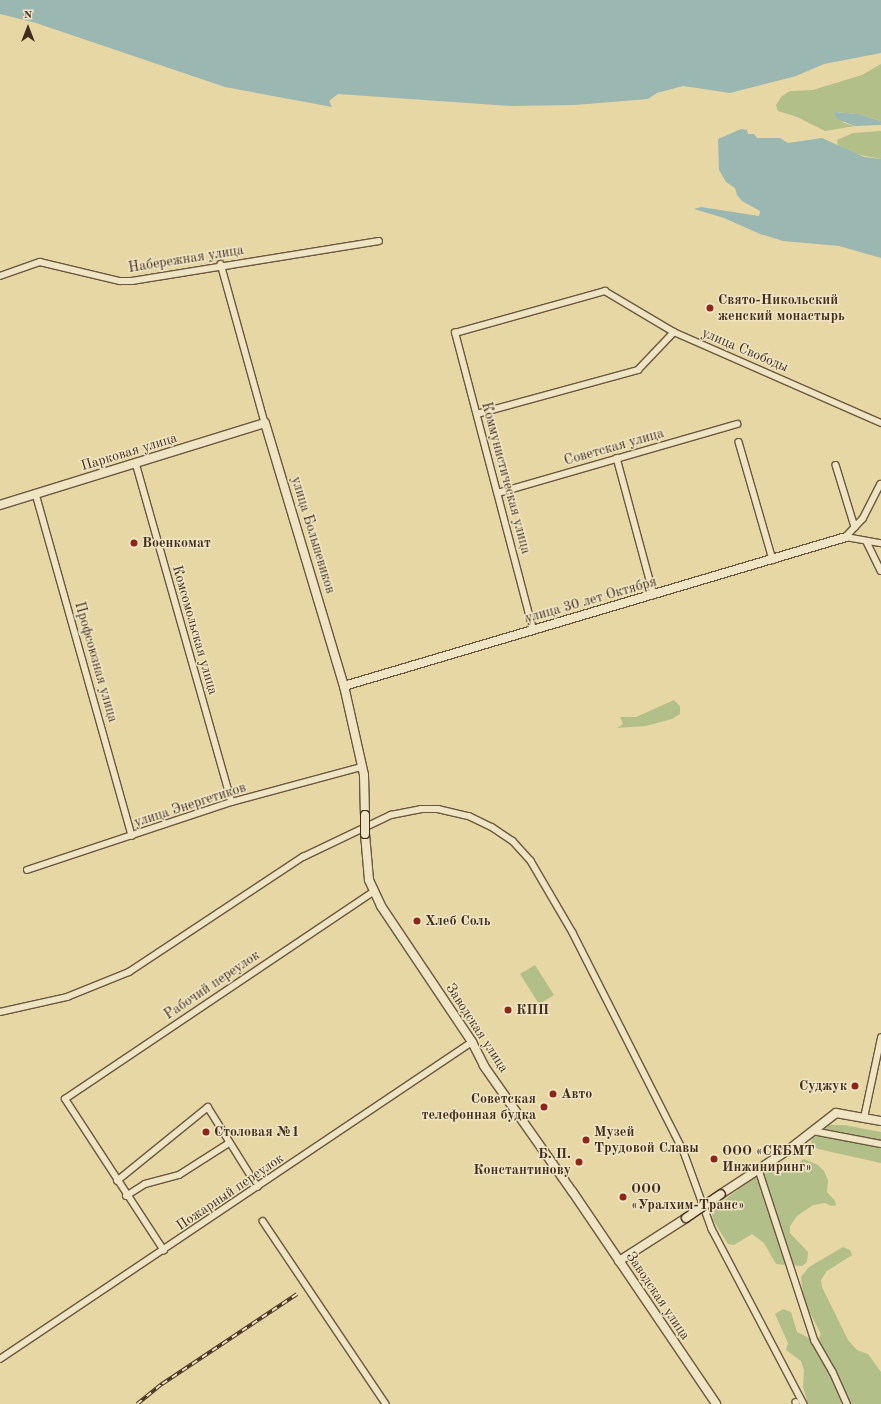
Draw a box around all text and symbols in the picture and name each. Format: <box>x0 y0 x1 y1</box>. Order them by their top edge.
north arrow <box>8 8 48 48</box>
text: N <box>24 10 32 21</box>
street label: Набережная улица <box>127 242 245 276</box>
place label: Свято-Никольский женский монастырь <box>718 292 845 324</box>
marker: Свято-Никольский женский монастырь <box>705 303 715 313</box>
street label: улица Свободы <box>699 324 791 376</box>
street label: Коммунистическая улица <box>478 400 534 556</box>
street label: Советская улица <box>562 425 666 469</box>
street label: Парковая улица <box>79 429 179 475</box>
street label: улица Большевиков <box>287 474 339 596</box>
place label: Военкомат <box>142 535 211 551</box>
marker: Военкомат <box>129 538 139 548</box>
street label: Комсомольская улица <box>168 563 222 697</box>
street label: улица 30 лет Октября <box>523 573 659 627</box>
street label: Профсоюзная улица <box>71 600 121 724</box>
street label: улица Энергетиков <box>132 779 248 831</box>
place label: Хлеб Соль <box>425 913 490 929</box>
marker: Хлеб Соль <box>412 916 422 926</box>
street label: Рабочий переулок <box>161 947 263 1023</box>
street label: Заводская улица <box>442 980 512 1076</box>
place label: КПП <box>516 1002 549 1018</box>
marker: КПП <box>503 1005 513 1015</box>
place label: Суджук <box>799 1078 847 1094</box>
marker: Суджук <box>850 1081 860 1091</box>
place label: Авто <box>561 1086 592 1102</box>
marker: Авто <box>548 1089 558 1099</box>
place label: Советская телефонная будка <box>422 1091 536 1124</box>
marker: Советская телефонная будка <box>539 1102 549 1112</box>
place label: Столовая №1 <box>214 1124 300 1140</box>
place label: Музей Трудовой Славы <box>594 1124 699 1156</box>
marker: Столовая №1 <box>201 1127 211 1137</box>
marker: Музей Трудовой Славы <box>581 1135 591 1145</box>
place label: ООО «СКБМТ Инжиниринг» <box>722 1143 814 1176</box>
place label: Б. П. Константинову <box>473 1146 571 1178</box>
street label: Пожарный переулок <box>173 1150 287 1234</box>
marker: ООО «СКБМТ Инжиниринг» <box>709 1154 719 1164</box>
marker: Б. П. Константинову <box>574 1157 584 1167</box>
place label: ООО «Уралхим-Транс» <box>631 1181 745 1214</box>
marker: ООО «Уралхим-Транс» <box>618 1192 628 1202</box>
street label: Заводская улица <box>622 1249 694 1343</box>

